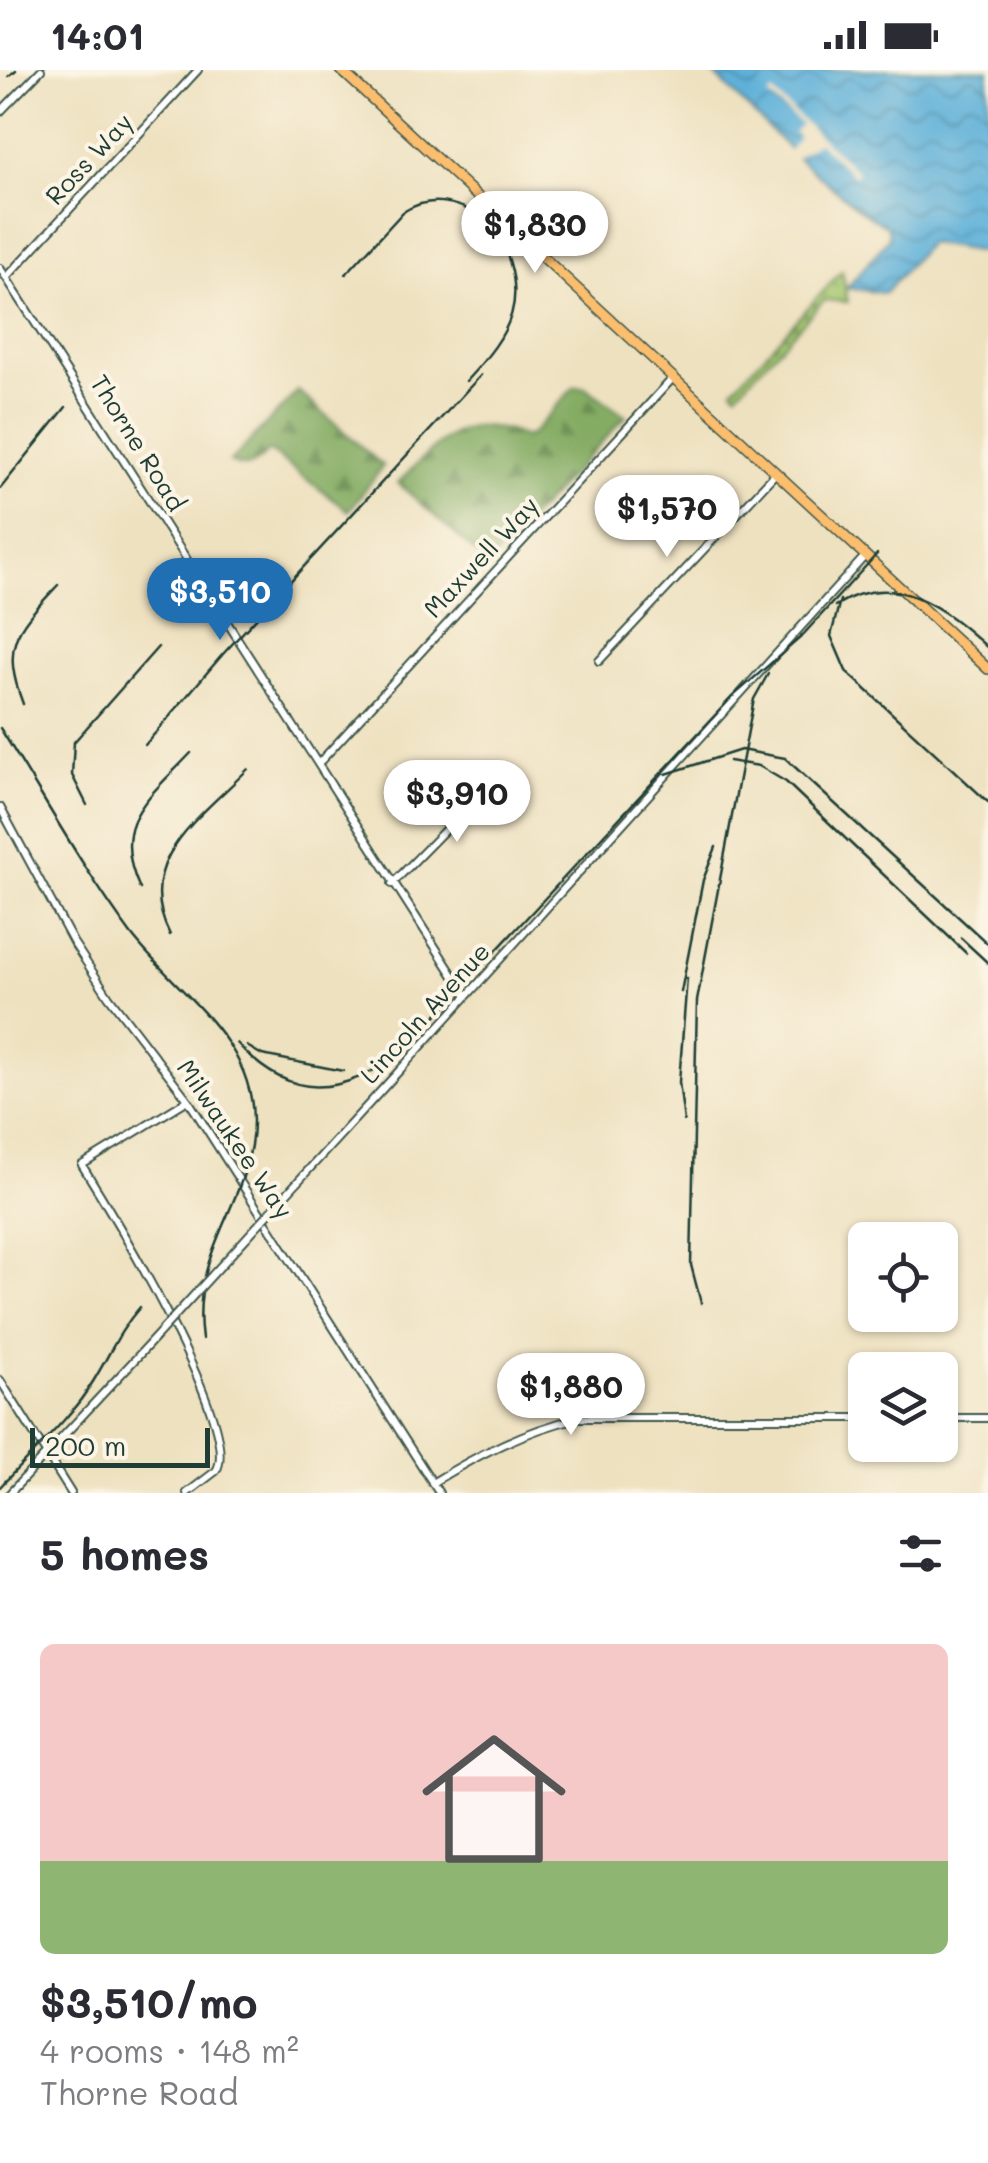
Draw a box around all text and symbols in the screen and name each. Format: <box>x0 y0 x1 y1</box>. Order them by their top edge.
text: 14:01 <box>50 10 144 60</box>
street label: Ross Way <box>38 106 139 212</box>
pin: $1,830 <box>454 191 616 276</box>
text: $1,830 <box>483 202 587 244</box>
street label: Thorne Road <box>84 368 193 517</box>
pin: $1,570 <box>586 475 748 560</box>
text: $1,570 <box>617 486 717 528</box>
street label: Maxwell Way <box>416 489 545 624</box>
pin: $3,510 <box>139 558 301 643</box>
text: $3,510 <box>169 569 271 611</box>
pin: $3,910 <box>376 760 538 845</box>
text: $3,910 <box>406 771 508 813</box>
street label: Lincoln Avenue <box>353 935 496 1089</box>
street label: Milwaukee Way <box>170 1053 301 1225</box>
map controls <box>848 1222 958 1462</box>
button: locate <box>848 1222 958 1332</box>
button: layers <box>848 1352 958 1462</box>
pin: $1,880 <box>490 1353 652 1438</box>
text: $1,880 <box>519 1364 623 1406</box>
scale bar <box>30 1423 210 1468</box>
text: 200 m <box>45 1427 126 1463</box>
text: 5 homes <box>40 1526 209 1581</box>
icon: filters <box>893 1526 948 1581</box>
icon: home <box>404 1709 584 1889</box>
text: $3,510/mo <box>40 1974 258 2029</box>
text: 4 rooms · 148 m² <box>40 2029 299 2071</box>
text: Thorne Road <box>40 2071 238 2113</box>

